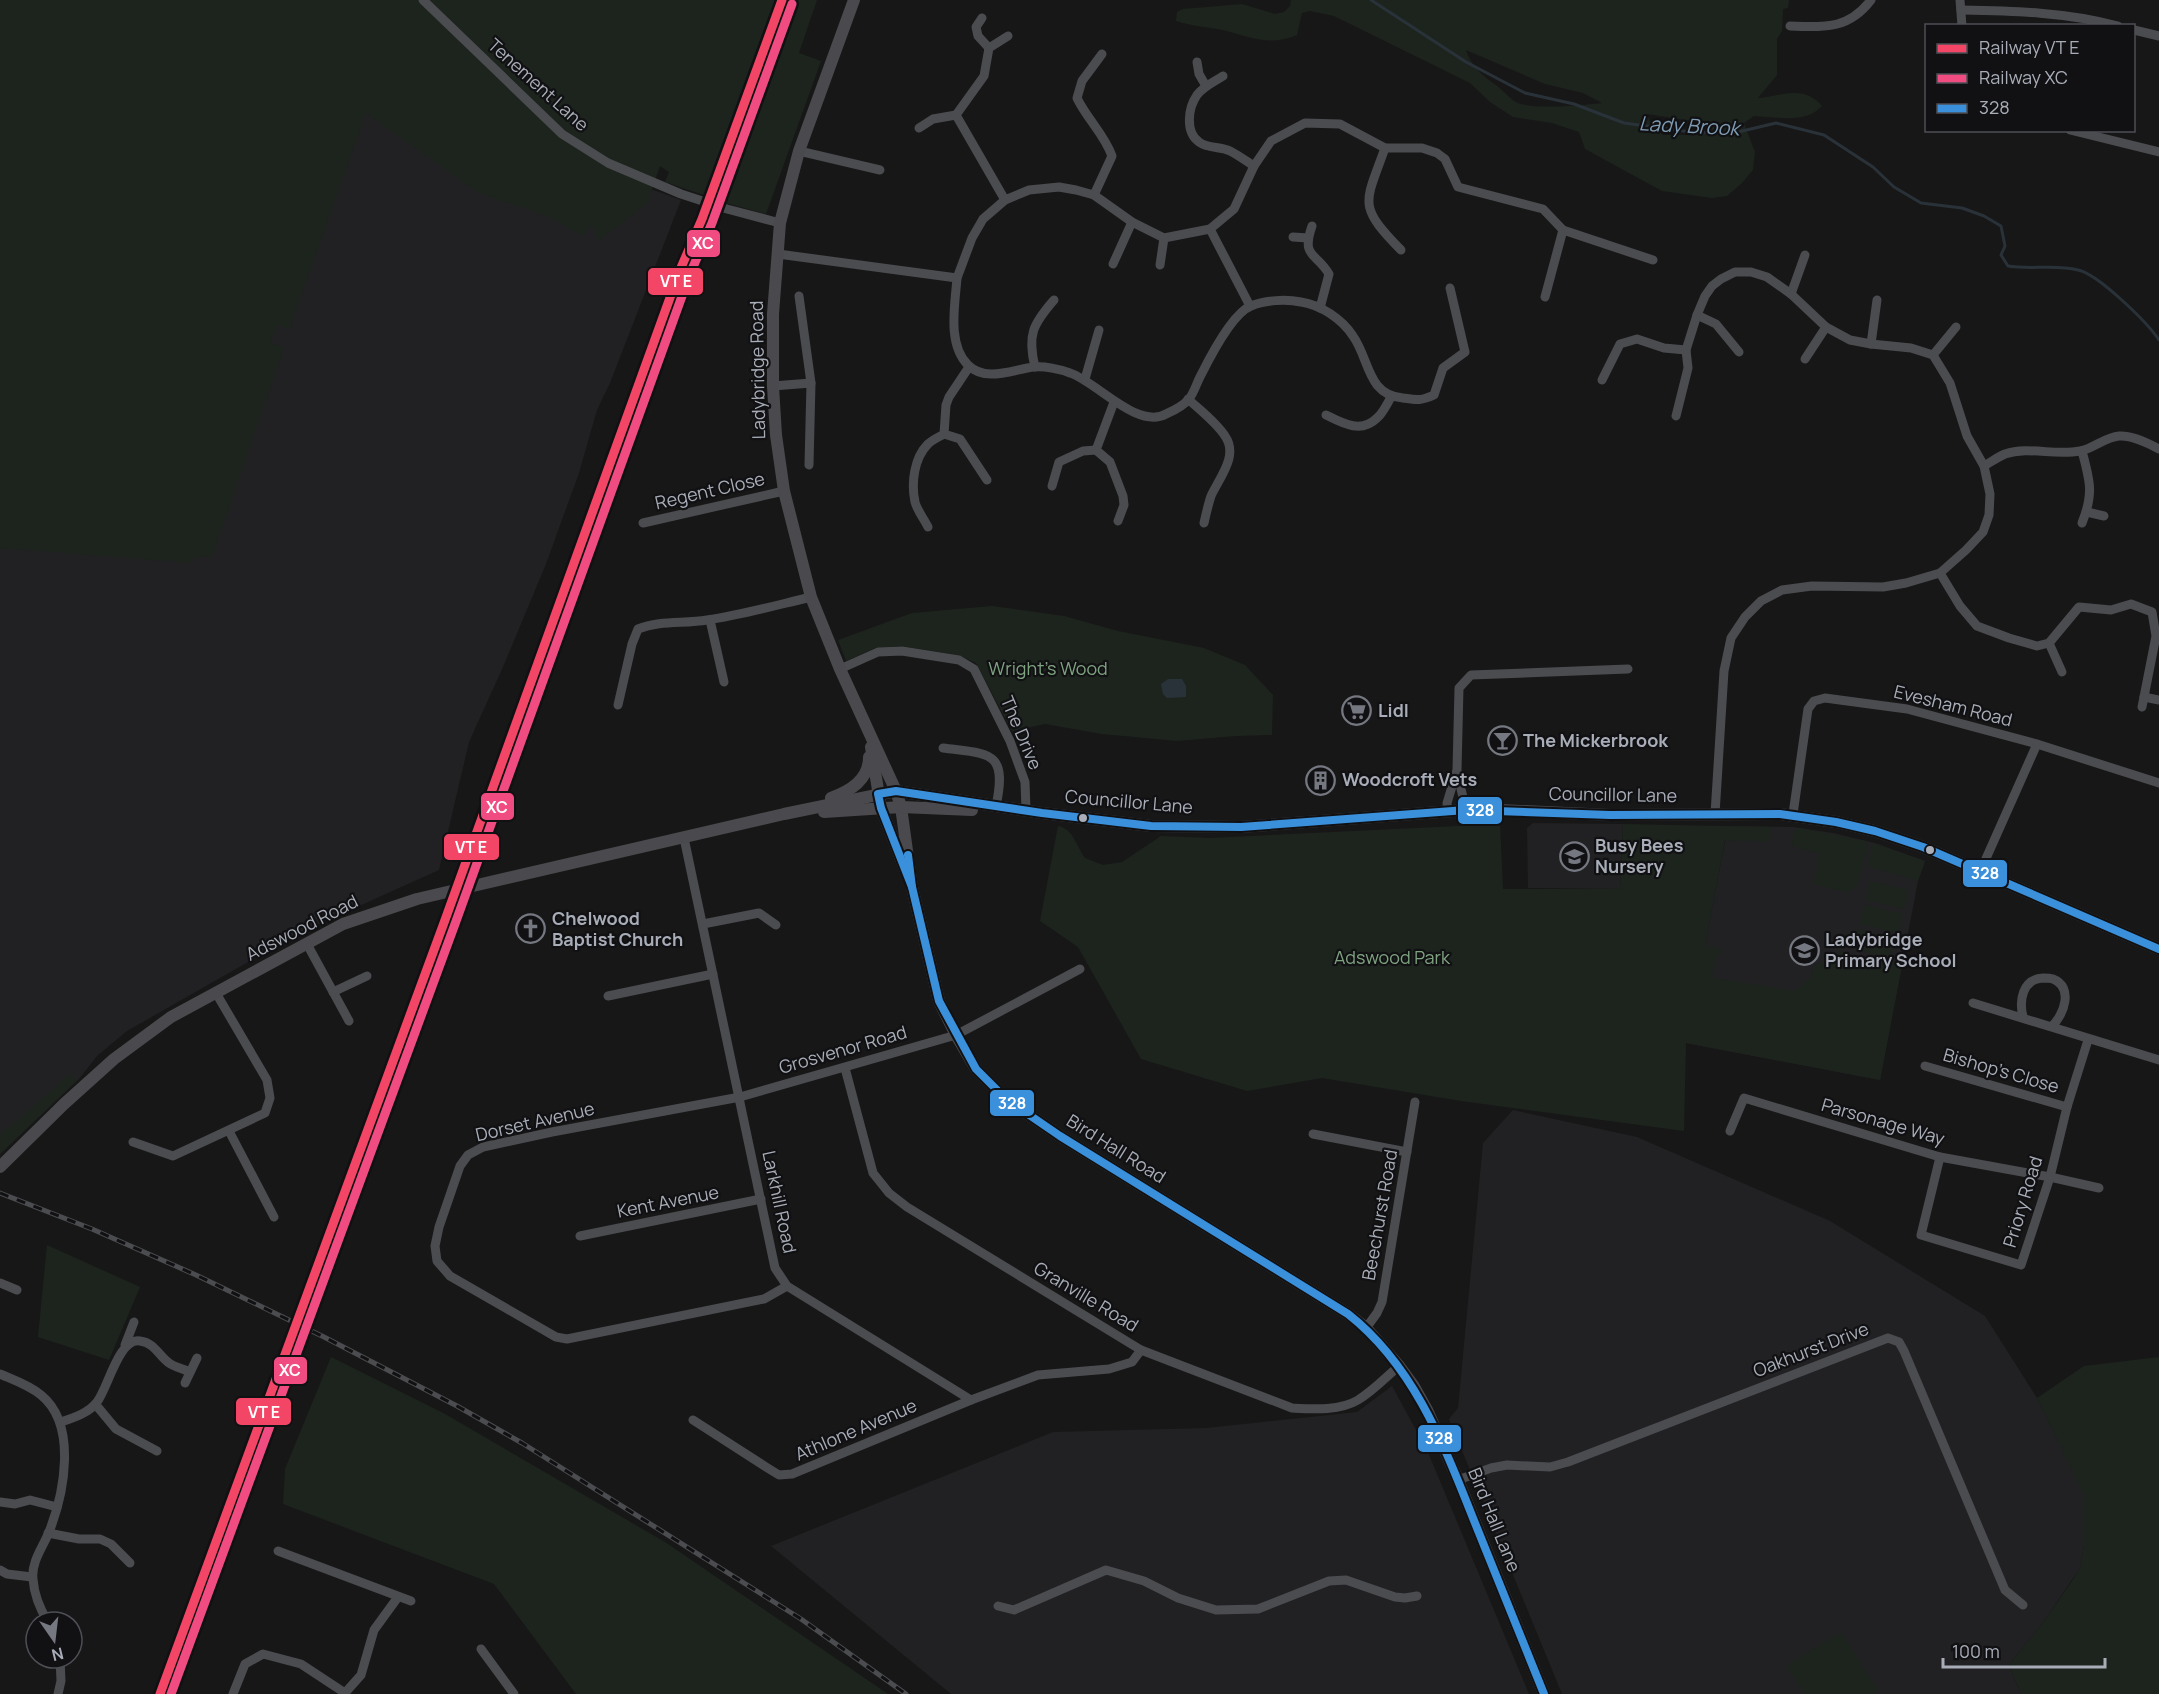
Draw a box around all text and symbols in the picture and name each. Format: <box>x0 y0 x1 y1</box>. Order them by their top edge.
legend <box>1925 24 2135 132</box>
street label: Tenement Lane <box>483 33 594 136</box>
text: Railway VT E <box>1979 35 2080 59</box>
text: Railway XC <box>1979 65 2068 89</box>
text: 328 <box>1979 95 2010 119</box>
water label: Lady Brook <box>1638 109 1743 142</box>
line badge: XC <box>686 229 721 258</box>
text: XC <box>692 232 714 254</box>
line badge: VT E <box>647 267 704 296</box>
text: VT E <box>660 270 692 292</box>
street label: Ladybridge Road <box>744 300 770 440</box>
street label: Regent Close <box>653 466 767 514</box>
park label: Wright's Wood <box>988 656 1108 680</box>
street label: Evesham Road <box>1892 679 2015 731</box>
street label: The Drive <box>996 692 1048 773</box>
supermarket icon: Lidl <box>1341 695 1373 727</box>
place label: Lidl <box>1378 698 1409 722</box>
bar icon: The Mickerbrook <box>1486 725 1518 757</box>
place label: The Mickerbrook <box>1523 728 1669 752</box>
building icon: Woodcroft Vets <box>1305 764 1337 796</box>
place label: Woodcroft Vets <box>1342 767 1478 791</box>
street label: Councillor Lane <box>1549 781 1677 807</box>
street label: Councillor Lane <box>1064 783 1194 819</box>
line badge: XC <box>480 792 515 821</box>
text: XC <box>486 796 508 818</box>
line badge: 328 <box>1457 796 1503 825</box>
text: 328 <box>1466 799 1494 821</box>
unlabelled marker <box>1077 812 1089 824</box>
line badge: VT E <box>443 833 500 861</box>
place label: Busy Bees Nursery <box>1595 833 1684 878</box>
text: VT E <box>455 836 487 858</box>
school or university icon: Busy Bees Nursery <box>1558 840 1590 872</box>
unlabelled marker <box>1924 844 1936 856</box>
line badge: 328 <box>1962 859 2008 888</box>
text: 328 <box>1971 862 1999 884</box>
street label: Adswood Road <box>241 889 362 966</box>
place label: Chelwood Baptist Church <box>552 906 683 951</box>
church icon: Chelwood Baptist Church <box>515 913 547 945</box>
place label: Ladybridge Primary School <box>1825 927 1957 972</box>
school or university icon: Ladybridge Primary School <box>1788 934 1820 966</box>
park label: Adswood Park <box>1334 945 1451 969</box>
street label: Grosvenor Road <box>776 1019 909 1079</box>
street label: Bishop's Close <box>1941 1042 2062 1098</box>
line badge: 328 <box>989 1089 1035 1117</box>
text: 328 <box>998 1092 1026 1114</box>
street label: Parsonage Way <box>1819 1092 1948 1150</box>
street label: Dorset Avenue <box>473 1096 597 1146</box>
street label: Bird Hall Road <box>1062 1108 1171 1188</box>
street label: Larkhill Road <box>757 1148 803 1255</box>
street label: Beechurst Road <box>1356 1148 1402 1282</box>
street label: Priory Road <box>1997 1153 2047 1250</box>
street label: Kent Avenue <box>615 1179 721 1223</box>
street label: Granville Road <box>1030 1255 1143 1337</box>
street label: Oakhurst Drive <box>1749 1316 1872 1382</box>
line badge: XC <box>273 1356 308 1385</box>
text: XC <box>279 1359 301 1381</box>
street label: Athlone Avenue <box>791 1393 920 1466</box>
line badge: VT E <box>235 1397 292 1426</box>
text: VT E <box>248 1401 280 1423</box>
line badge: 328 <box>1417 1424 1462 1453</box>
text: 328 <box>1425 1427 1453 1449</box>
street label: Bird Hall Lane <box>1463 1464 1527 1575</box>
north arrow <box>24 1610 84 1670</box>
scale bar <box>1943 1631 2105 1669</box>
text: 100 m <box>1952 1639 2000 1663</box>
text: N <box>49 1642 66 1667</box>

